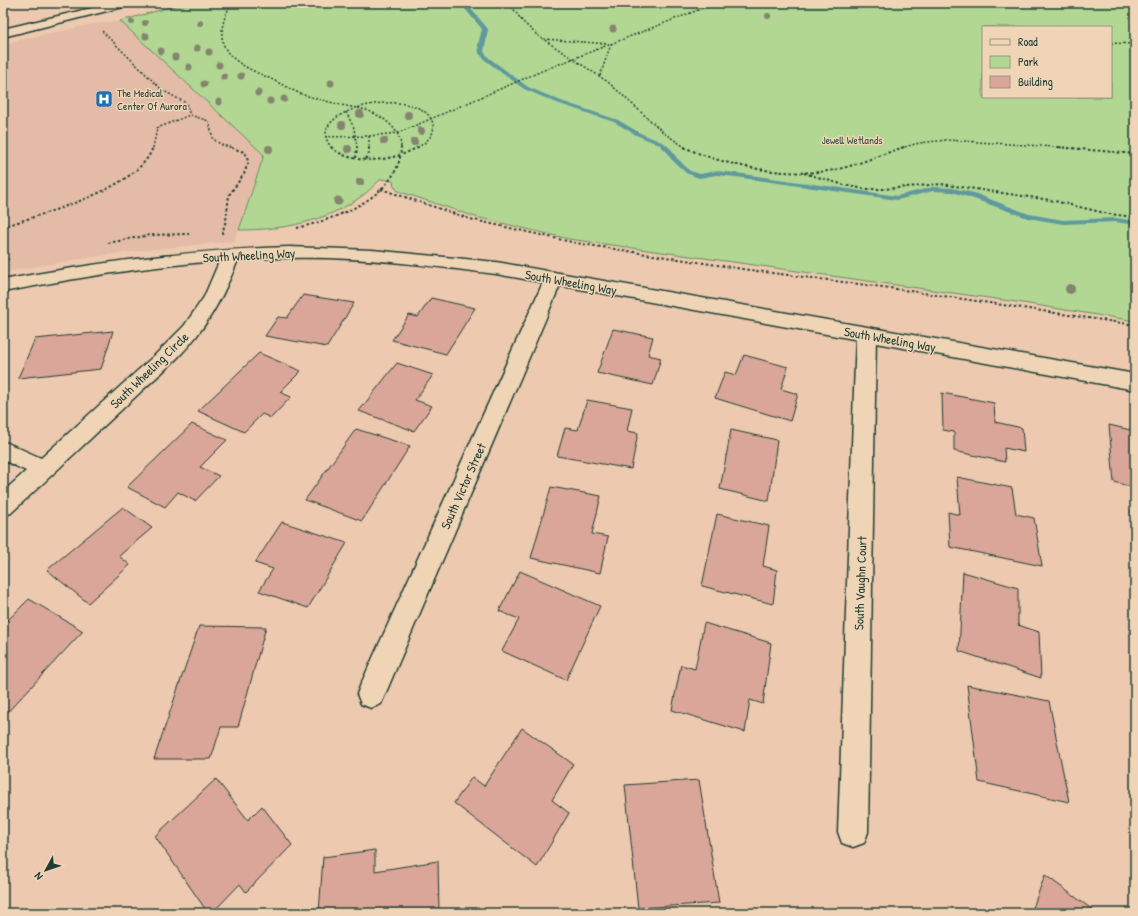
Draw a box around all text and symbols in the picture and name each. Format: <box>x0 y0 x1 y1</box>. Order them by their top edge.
legend <box>982 26 1112 98</box>
text: Road <box>1018 33 1038 50</box>
text: Park <box>1018 53 1038 70</box>
text: Building <box>1018 73 1053 90</box>
place label: The Medical Center Of Aurora <box>117 86 188 113</box>
hospital icon: The Medical Center Of Aurora <box>94 89 114 109</box>
park label: Jewell Wetlands <box>822 133 882 147</box>
street label: South Wheeling Way <box>202 244 296 266</box>
street label: South Wheeling Way <box>524 265 619 299</box>
street label: South Wheeling Way <box>843 322 938 356</box>
street label: South Wheeling Circle <box>106 328 192 412</box>
street label: South Victor Street <box>436 440 490 532</box>
street label: South Vaughn Court <box>849 535 871 630</box>
north arrow <box>26 850 66 890</box>
text: N <box>31 870 46 883</box>

